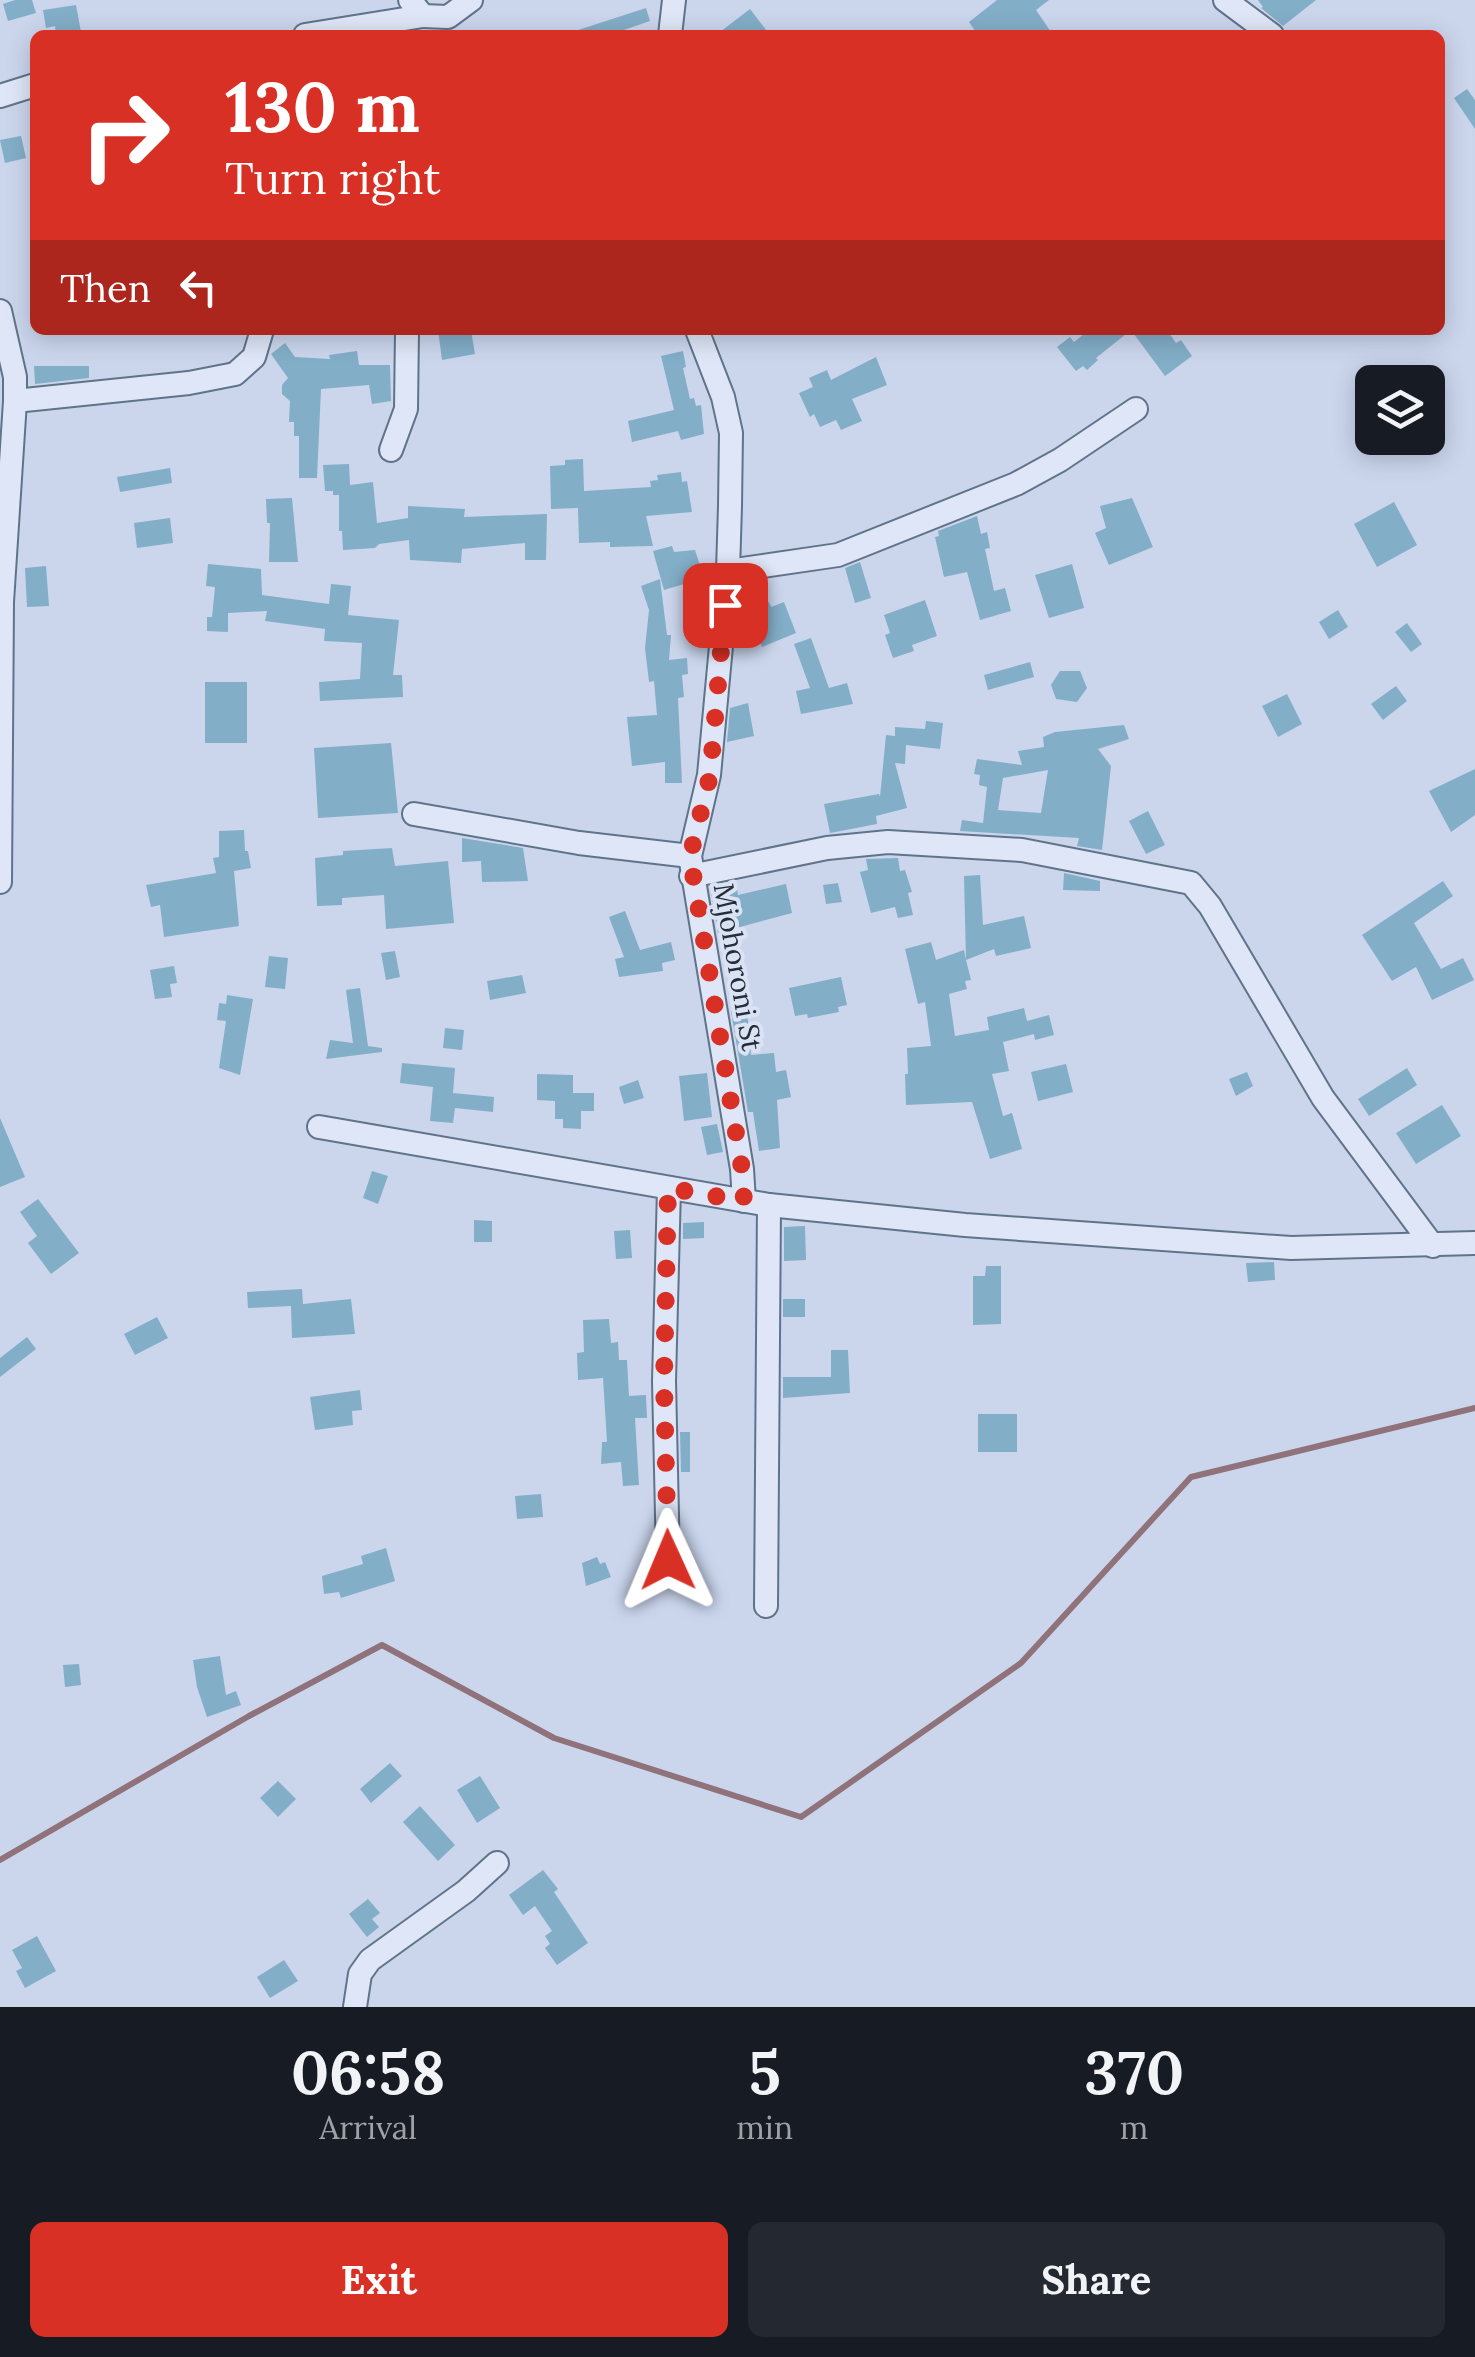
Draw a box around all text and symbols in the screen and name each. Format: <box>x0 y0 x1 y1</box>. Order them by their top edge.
text: 130 m <box>225 62 420 151</box>
icon: right <box>60 70 190 200</box>
text: Turn right <box>225 149 441 206</box>
icon: left <box>171 260 226 315</box>
text: Then <box>60 264 151 312</box>
map controls <box>1355 365 1445 455</box>
button: layers <box>1355 365 1445 455</box>
pin <box>683 563 768 648</box>
icon: arrive <box>698 578 753 633</box>
street label: Mjohoroni St <box>706 880 770 1054</box>
position arrow <box>616 1508 720 1612</box>
text: 06:58 <box>291 2034 445 2110</box>
text: 5 <box>749 2034 781 2110</box>
text: 370 <box>1084 2034 1184 2110</box>
text: Arrival <box>319 2107 417 2148</box>
text: min <box>736 2107 793 2148</box>
text: m <box>1120 2107 1148 2148</box>
button: Exit <box>30 2222 728 2337</box>
button: Share <box>748 2222 1445 2337</box>

